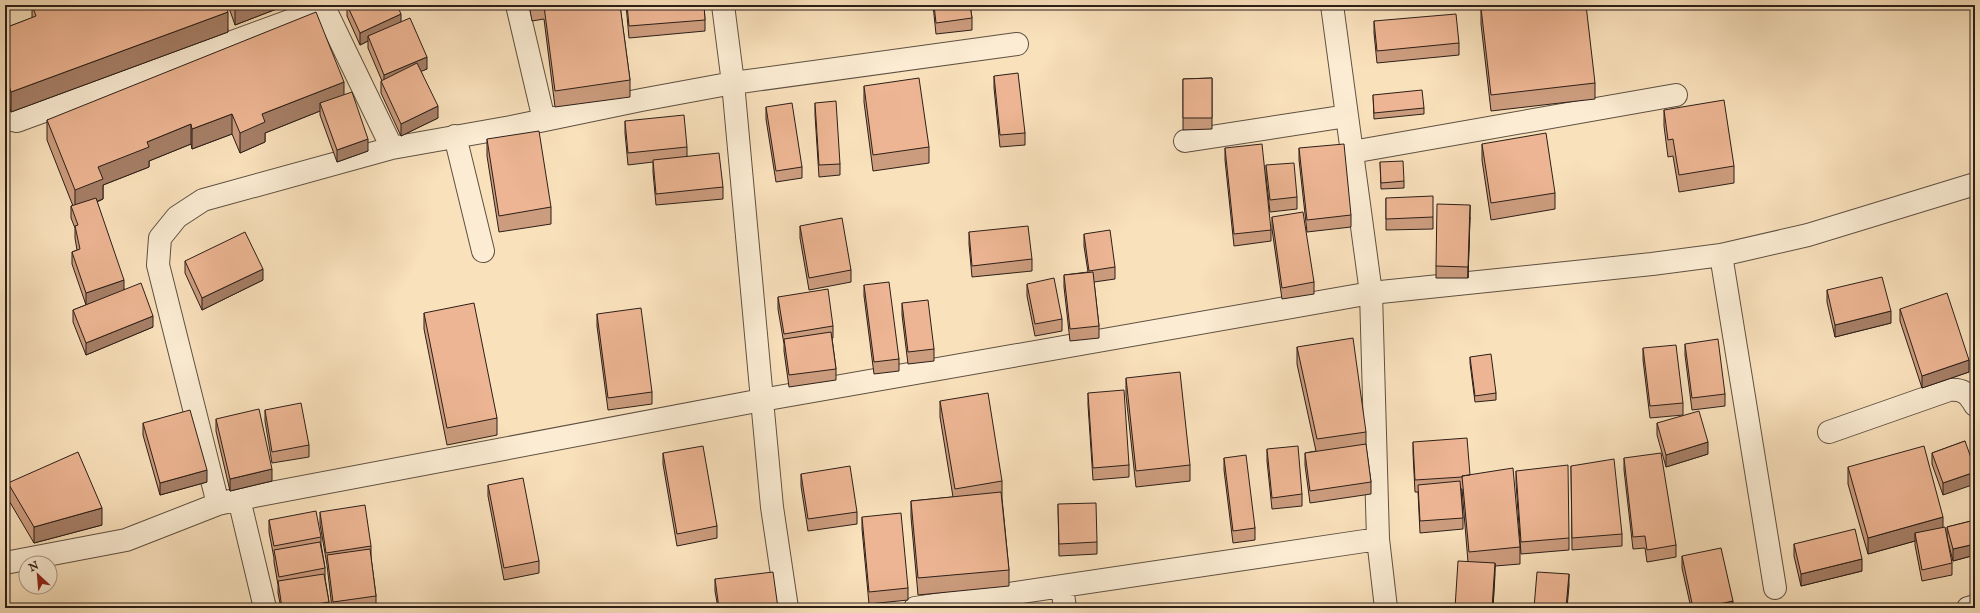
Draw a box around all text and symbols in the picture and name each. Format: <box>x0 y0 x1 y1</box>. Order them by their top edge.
north arrow <box>18 555 58 595</box>
text: N <box>26 558 42 576</box>

